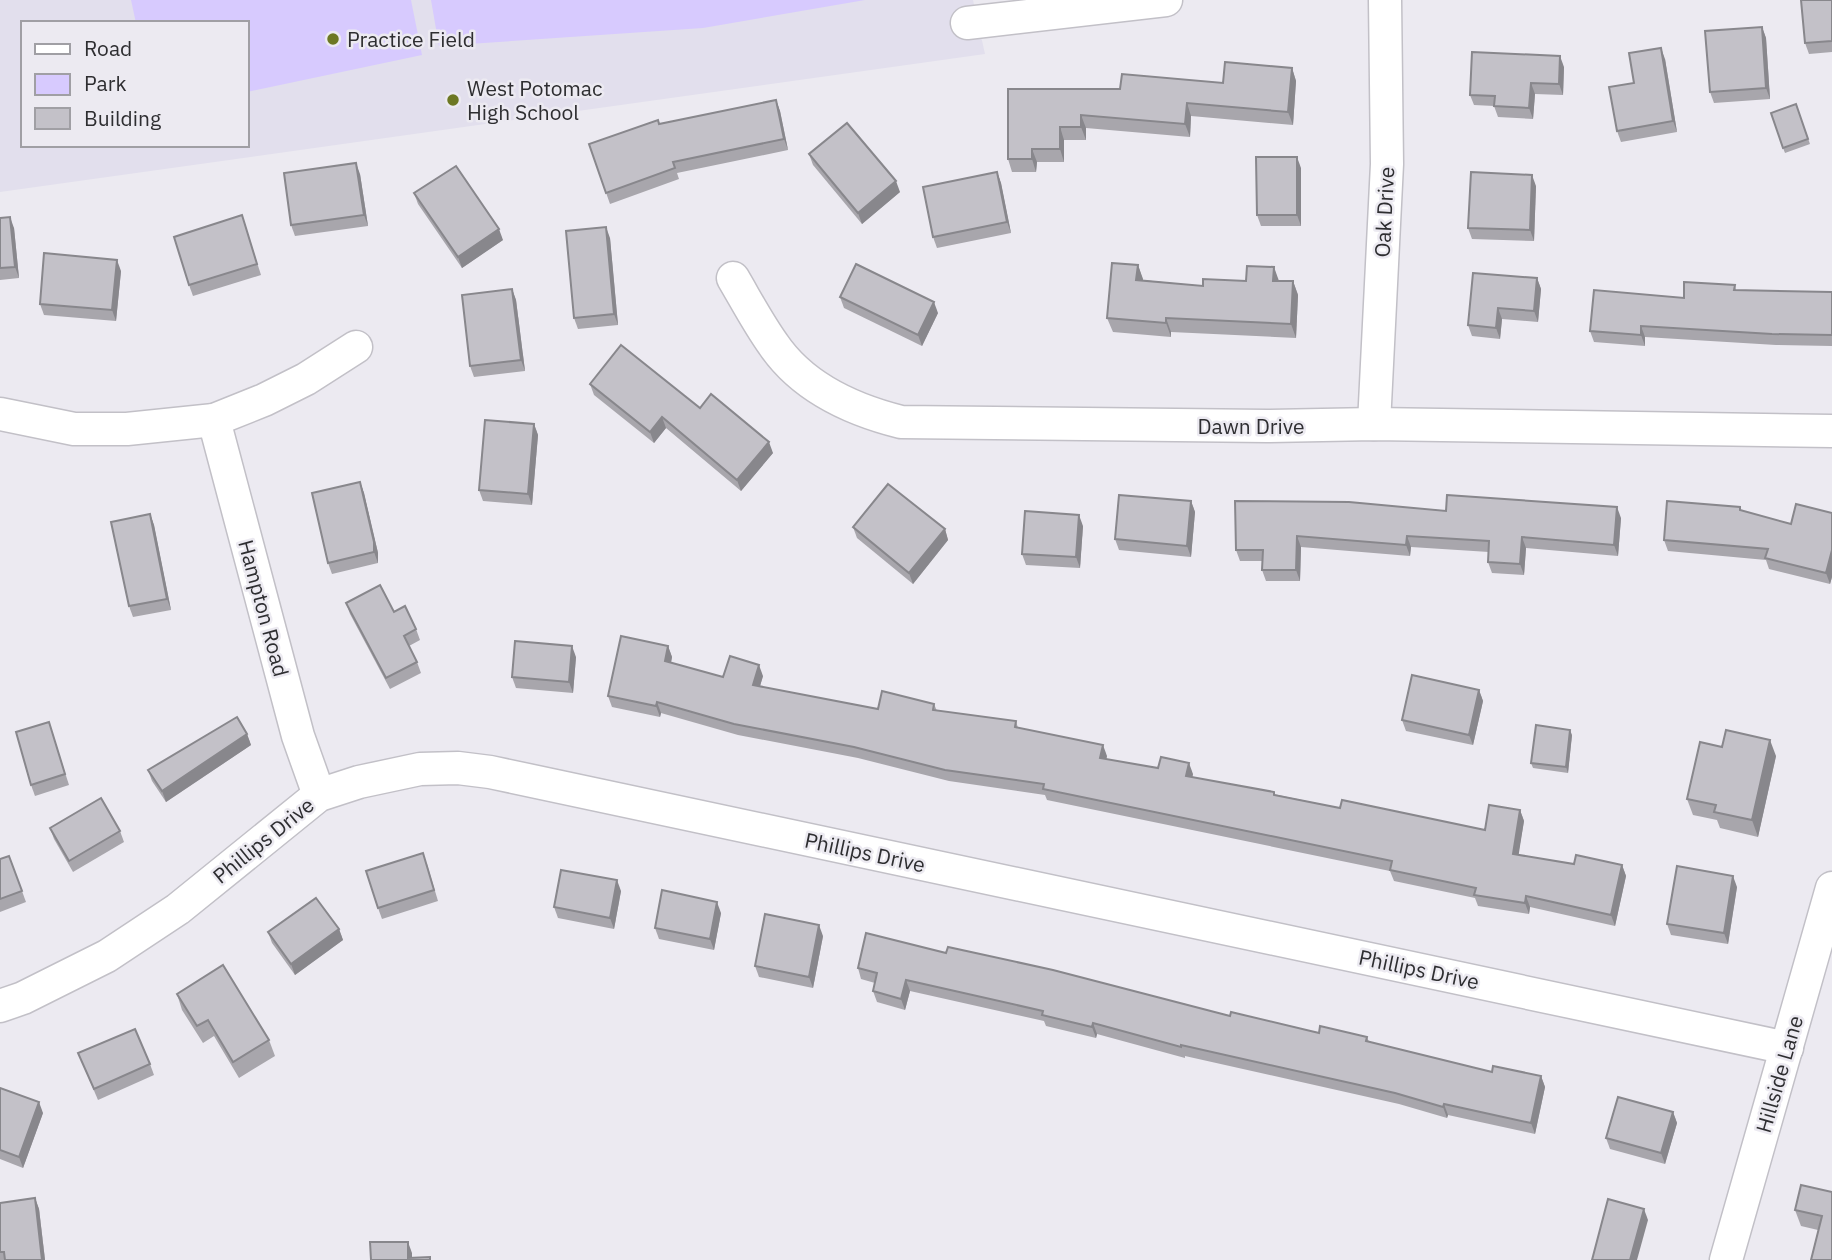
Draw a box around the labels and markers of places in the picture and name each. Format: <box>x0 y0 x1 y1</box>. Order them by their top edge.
place label: Practice Field <box>347 25 475 53</box>
marker: Practice Field <box>325 31 341 47</box>
place label: West Potomac High School <box>467 74 603 126</box>
marker: West Potomac High School <box>445 92 461 108</box>

